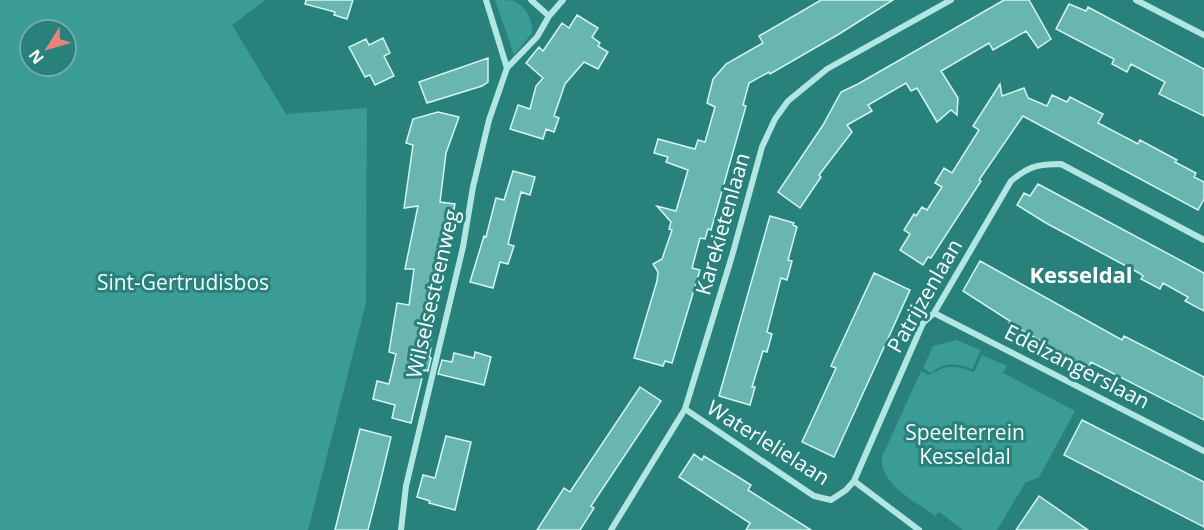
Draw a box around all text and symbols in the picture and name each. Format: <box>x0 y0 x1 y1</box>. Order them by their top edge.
north arrow <box>18 18 78 78</box>
text: N <box>23 45 49 69</box>
street label: Karekietenlaan <box>688 149 756 298</box>
street label: Wilselsesteenweg <box>399 207 465 381</box>
street label: Patrijzenlaan <box>880 234 968 357</box>
district label: Kesseldal <box>1029 259 1133 289</box>
park label: Sint-Gertrudisbos <box>97 268 269 296</box>
street label: Edelzangerslaan <box>1000 317 1155 415</box>
street label: Waterlelielaan <box>702 393 835 491</box>
park label: Speelterrein Kesseldal <box>905 418 1025 470</box>

